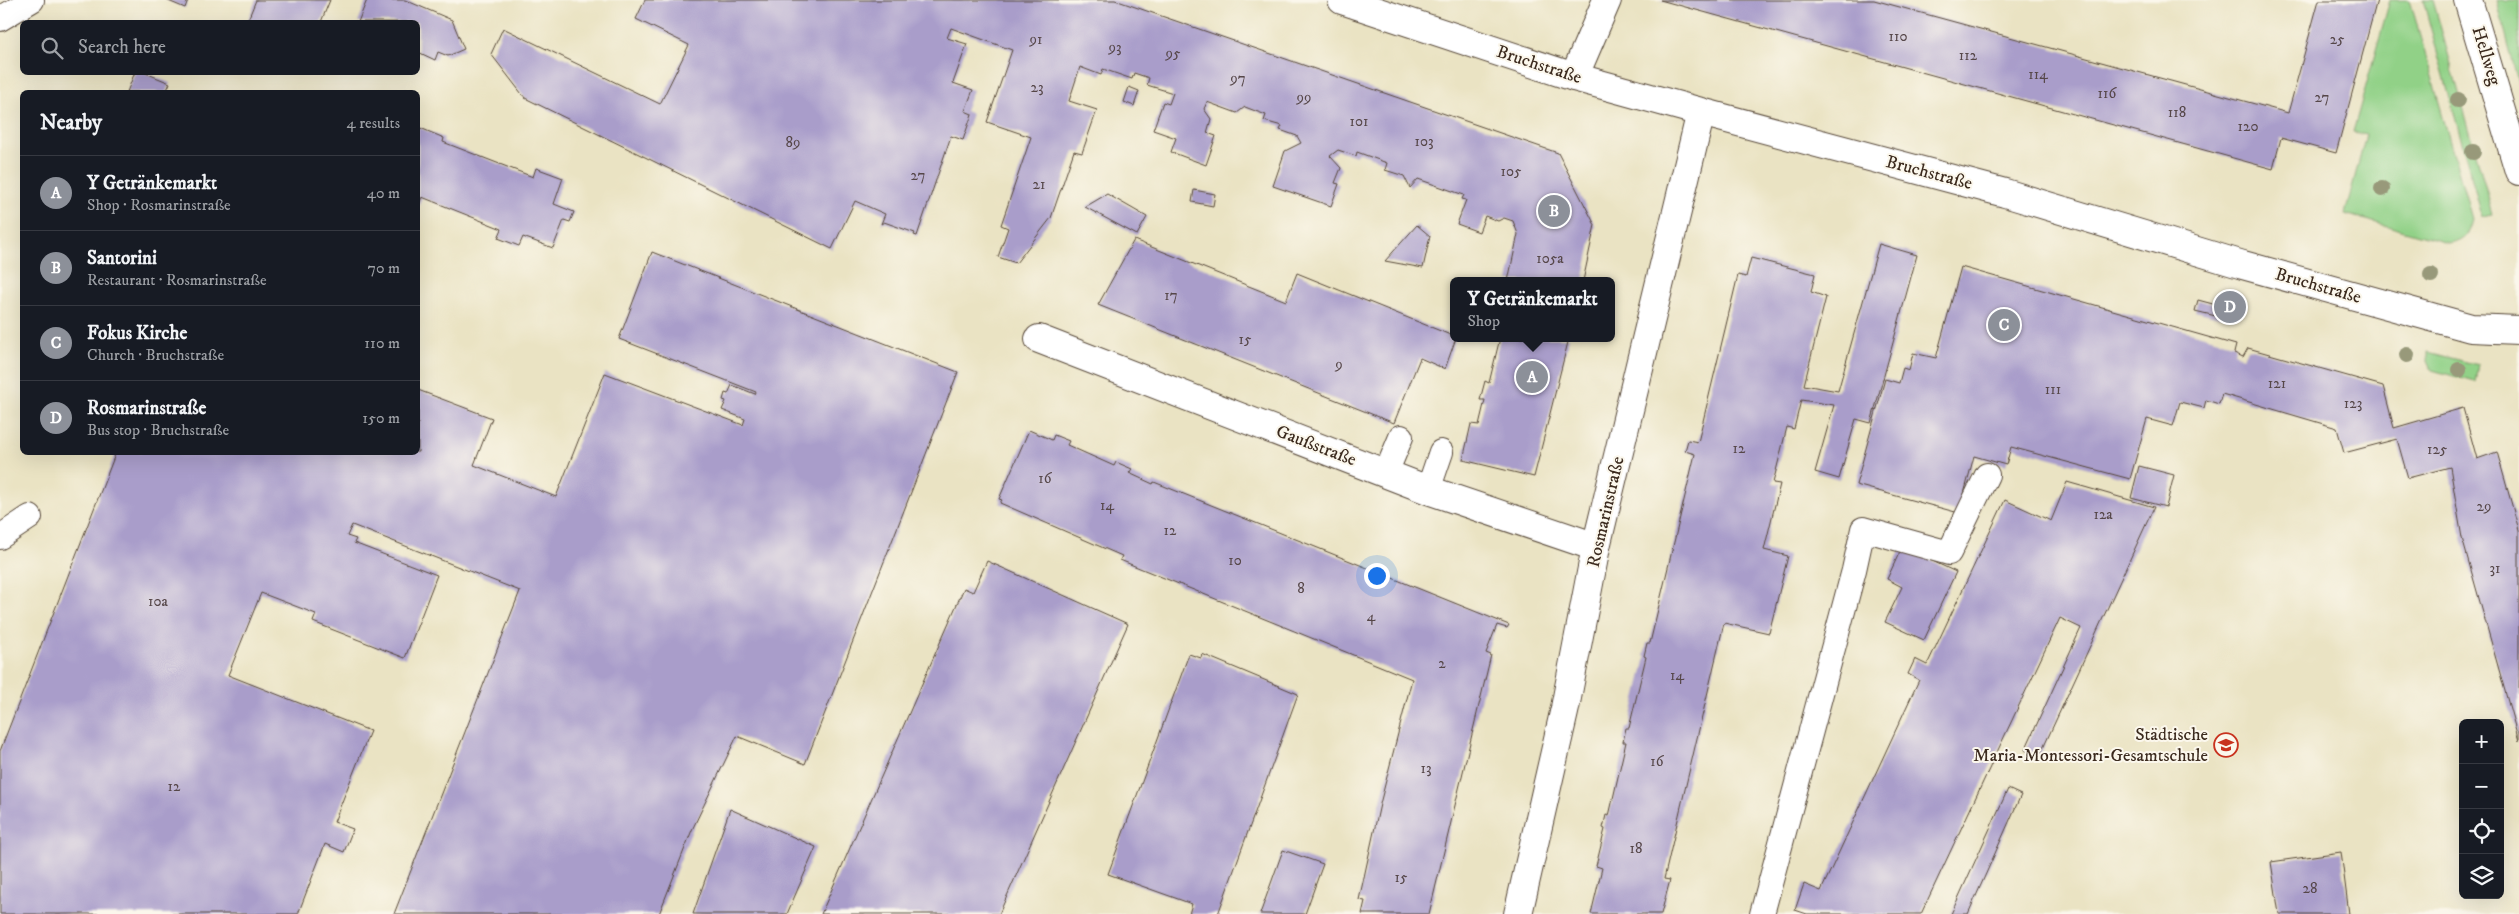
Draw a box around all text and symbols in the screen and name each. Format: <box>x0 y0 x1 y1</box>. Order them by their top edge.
search box <box>20 20 420 75</box>
street label: Hellweg <box>2467 24 2505 88</box>
house number: 110 <box>1888 27 1908 46</box>
house number: 91 <box>1029 30 1042 49</box>
house number: 25 <box>2330 30 2345 49</box>
icon: search <box>38 34 66 62</box>
text: Search here <box>78 36 166 59</box>
house number: 93 <box>1107 38 1122 57</box>
street label: Bruchstraße <box>1494 41 1584 89</box>
house number: 95 <box>1165 44 1181 63</box>
house number: 112 <box>1959 46 1978 65</box>
house number: 114 <box>2028 65 2048 84</box>
house number: 97 <box>1229 69 1246 88</box>
house number: 23 <box>1031 78 1043 97</box>
house number: 116 <box>2098 84 2118 103</box>
house number: 99 <box>1296 88 1311 107</box>
house number: 27 <box>2315 88 2330 107</box>
house number: 118 <box>2168 103 2186 122</box>
text: Nearby <box>40 110 102 136</box>
house number: 101 <box>1350 112 1368 131</box>
text: 4 results <box>347 113 400 133</box>
house number: 120 <box>2238 117 2258 136</box>
house number: 103 <box>1414 132 1434 151</box>
house number: 89 <box>786 133 801 152</box>
street label: Bruchstraße <box>1883 151 1975 195</box>
house number: 105 <box>1501 162 1522 181</box>
house number: 27 <box>911 166 926 185</box>
text: Y Getränkemarkt <box>87 172 217 195</box>
house number: 21 <box>1033 175 1045 194</box>
text: A <box>51 183 61 203</box>
text: 40 m <box>367 183 400 203</box>
pin: B <box>1538 192 1570 230</box>
text: Shop · Rosmarinstraße <box>87 195 231 215</box>
text: Santorini <box>87 247 157 270</box>
house number: 105a <box>1536 249 1564 268</box>
text: B <box>51 258 61 278</box>
text: 70 m <box>368 258 400 278</box>
street label: Bruchstraße <box>2273 263 2363 309</box>
text: Restaurant · Rosmarinstraße <box>87 270 267 290</box>
popup <box>1450 277 1615 342</box>
house number: 17 <box>1164 286 1178 305</box>
text: Y Getränkemarkt <box>1467 288 1598 311</box>
pin: D <box>2214 288 2246 326</box>
pin: C <box>1988 306 2020 344</box>
text: Shop <box>1467 311 1500 331</box>
text: Fokus Kirche <box>87 322 187 345</box>
house number: 15 <box>1239 330 1252 349</box>
text: C <box>51 333 61 353</box>
text: 110 m <box>364 333 400 353</box>
text: Church · Bruchstraße <box>87 345 224 365</box>
house number: 9 <box>1334 355 1343 374</box>
pin: A <box>1516 358 1548 396</box>
house number: 121 <box>2268 374 2286 393</box>
house number: 111 <box>2045 380 2061 399</box>
house number: 123 <box>2344 394 2362 413</box>
text: Rosmarinstraße <box>87 397 206 420</box>
text: D <box>50 408 62 428</box>
text: 150 m <box>362 408 400 428</box>
text: Bus stop · Bruchstraße <box>87 420 229 440</box>
street label: Gaußstraße <box>1273 421 1359 471</box>
house number: 12 <box>1733 439 1746 458</box>
house number: 125 <box>2427 440 2448 459</box>
street label: Rosmarinstraße <box>1583 454 1629 570</box>
house number: 16 <box>1038 469 1053 488</box>
house number: 14 <box>1100 496 1114 515</box>
house number: 29 <box>2477 497 2491 516</box>
house number: 12a <box>2093 505 2113 524</box>
house number: 12 <box>1164 521 1177 540</box>
house number: 10 <box>1228 551 1242 570</box>
house number: 31 <box>2489 559 2501 578</box>
your location <box>1364 563 1390 589</box>
house number: 8 <box>1297 579 1305 598</box>
house number: 10a <box>148 592 169 611</box>
house number: 4 <box>1367 607 1376 626</box>
house number: 2 <box>1438 654 1446 673</box>
house number: 14 <box>1670 666 1684 685</box>
map controls <box>2459 719 2504 899</box>
button: + <box>2459 719 2504 764</box>
place label: Städtische Maria-Montessori-Gesamtschule <box>1973 724 2208 767</box>
school or university icon: Städtische Maria-Montessori-Gesamtschule <box>2213 732 2239 758</box>
house number: 16 <box>1650 752 1665 771</box>
house number: 13 <box>1420 759 1432 778</box>
button: − <box>2459 764 2504 809</box>
house number: 12 <box>168 777 181 796</box>
button: locate <box>2459 809 2504 854</box>
house number: 18 <box>1629 839 1643 858</box>
button: layers <box>2459 854 2504 899</box>
house number: 15 <box>1395 868 1408 887</box>
house number: 28 <box>2303 879 2317 898</box>

